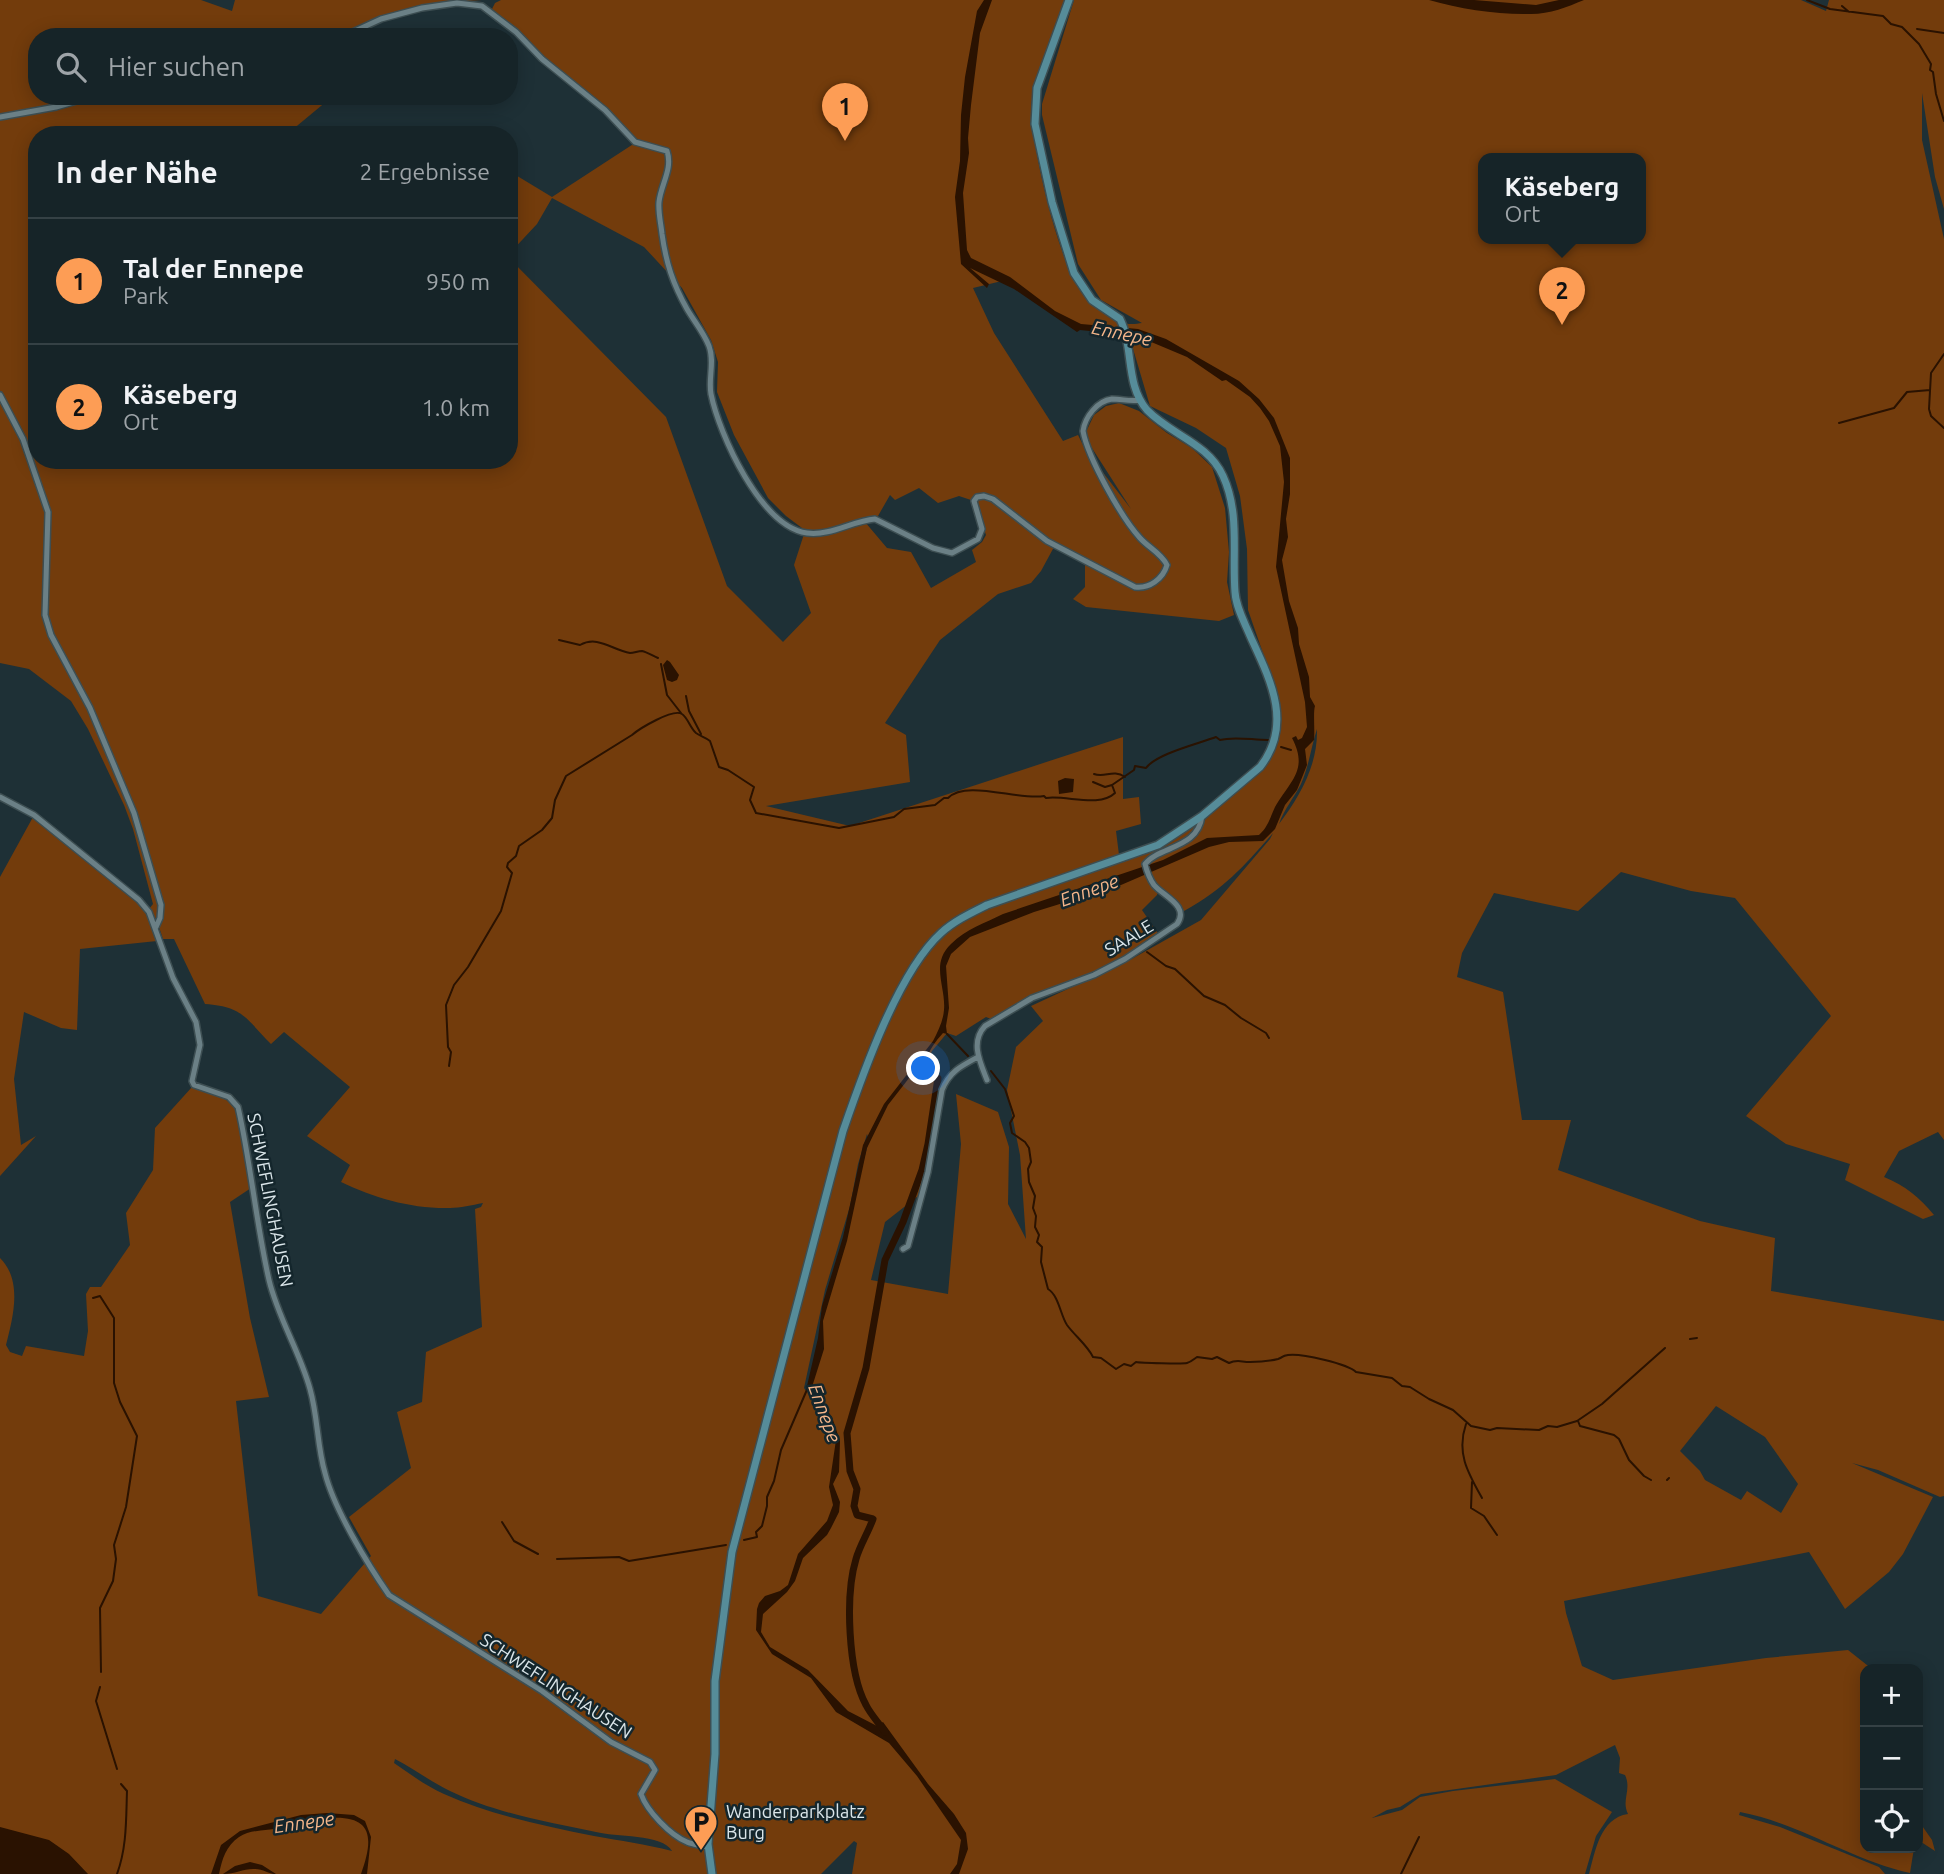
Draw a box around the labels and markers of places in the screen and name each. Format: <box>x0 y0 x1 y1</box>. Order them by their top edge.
pin: 1 <box>822 83 868 141</box>
pin: 2 <box>1539 267 1585 325</box>
place label: Wanderparkplatz Burg <box>726 1801 865 1842</box>
parking icon: Wanderparkplatz Burg <box>682 1803 720 1852</box>

